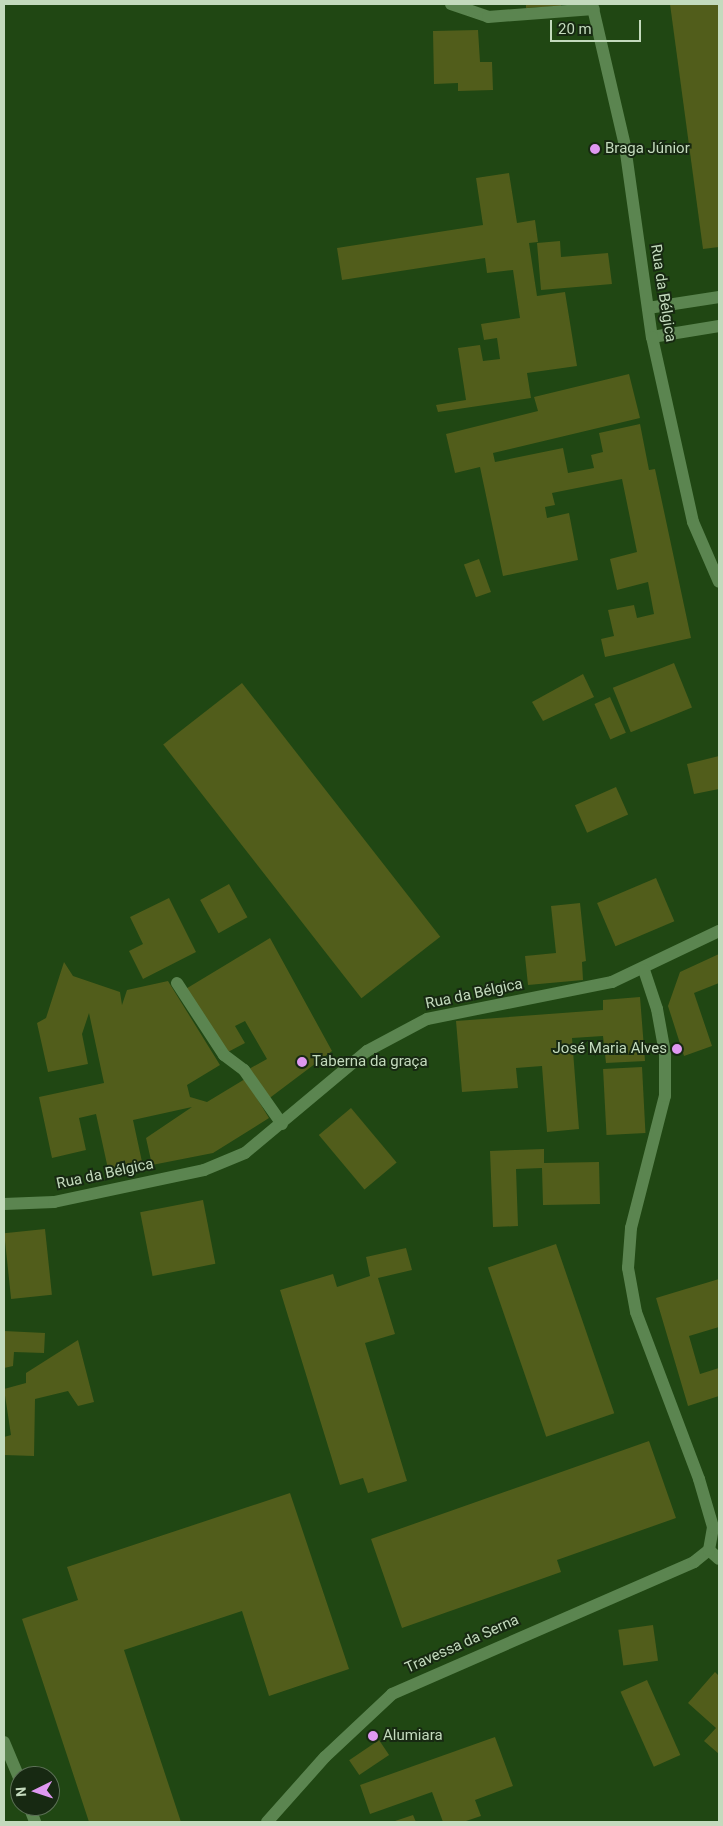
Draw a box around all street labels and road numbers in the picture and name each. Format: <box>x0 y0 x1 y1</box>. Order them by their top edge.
street label: Rua da Bélgica <box>646 243 680 343</box>
street label: Rua da Bélgica <box>424 975 524 1013</box>
street label: Rua da Bélgica <box>55 1155 155 1193</box>
street label: Travessa da Serna <box>402 1611 522 1677</box>

